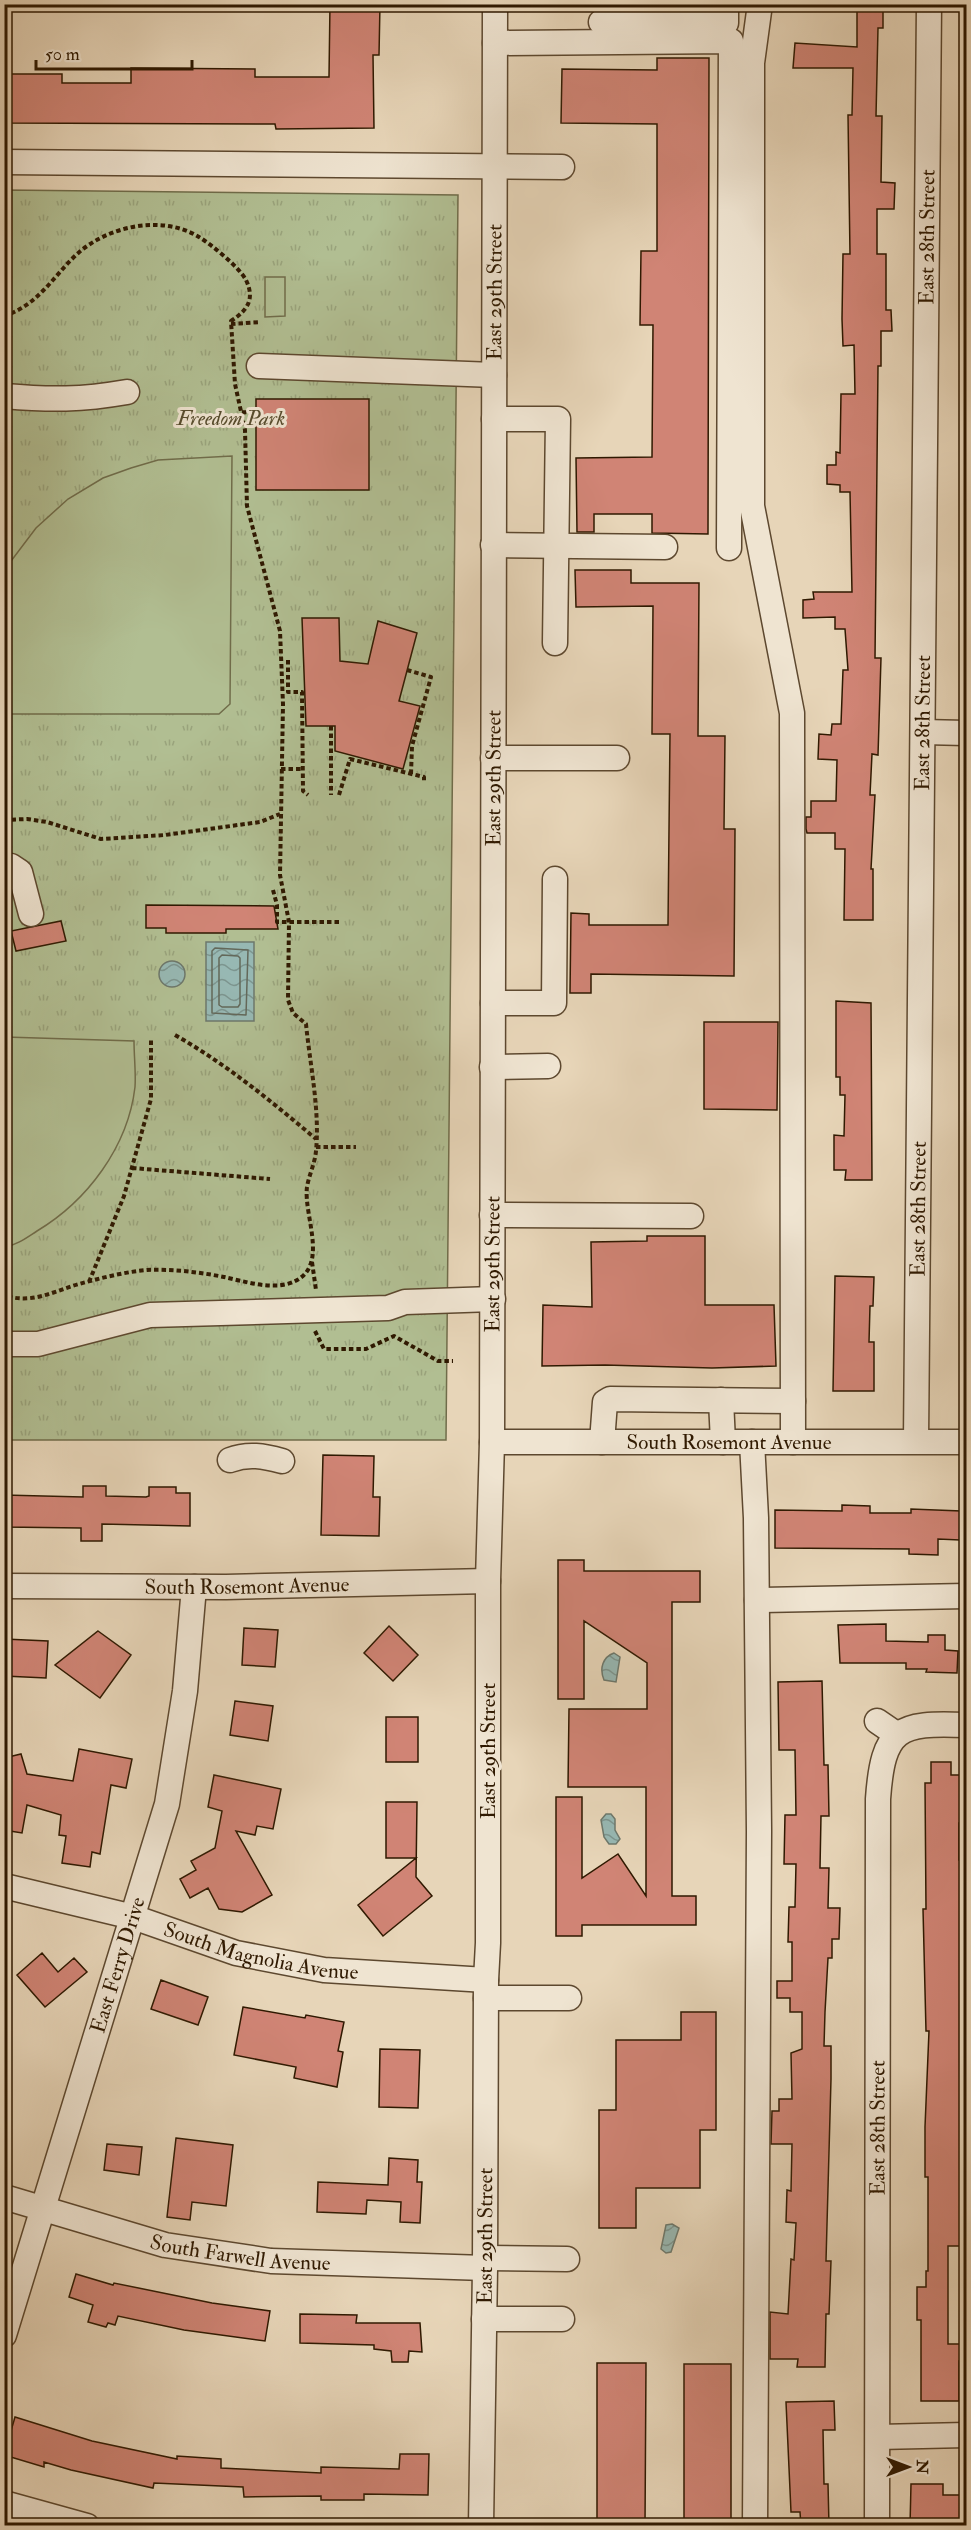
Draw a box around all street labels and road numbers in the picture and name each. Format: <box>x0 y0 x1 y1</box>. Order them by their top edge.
street label: East 28th Street <box>913 169 941 305</box>
street label: East 29th Street <box>481 224 508 360</box>
street label: East 28th Street <box>908 655 937 791</box>
street label: East 29th Street <box>480 710 507 846</box>
street label: East 28th Street <box>904 1141 932 1277</box>
street label: East 29th Street <box>479 1196 506 1332</box>
street label: South Rosemont Avenue <box>627 1429 832 1456</box>
street label: South Rosemont Avenue <box>144 1571 350 1601</box>
street label: East 29th Street <box>475 1683 502 1819</box>
street label: East Ferry Drive <box>84 1893 151 2036</box>
street label: South Magnolia Avenue <box>160 1915 359 1986</box>
street label: East 28th Street <box>864 2060 891 2196</box>
street label: East 29th Street <box>471 2168 499 2304</box>
street label: South Farwell Avenue <box>147 2228 331 2276</box>

